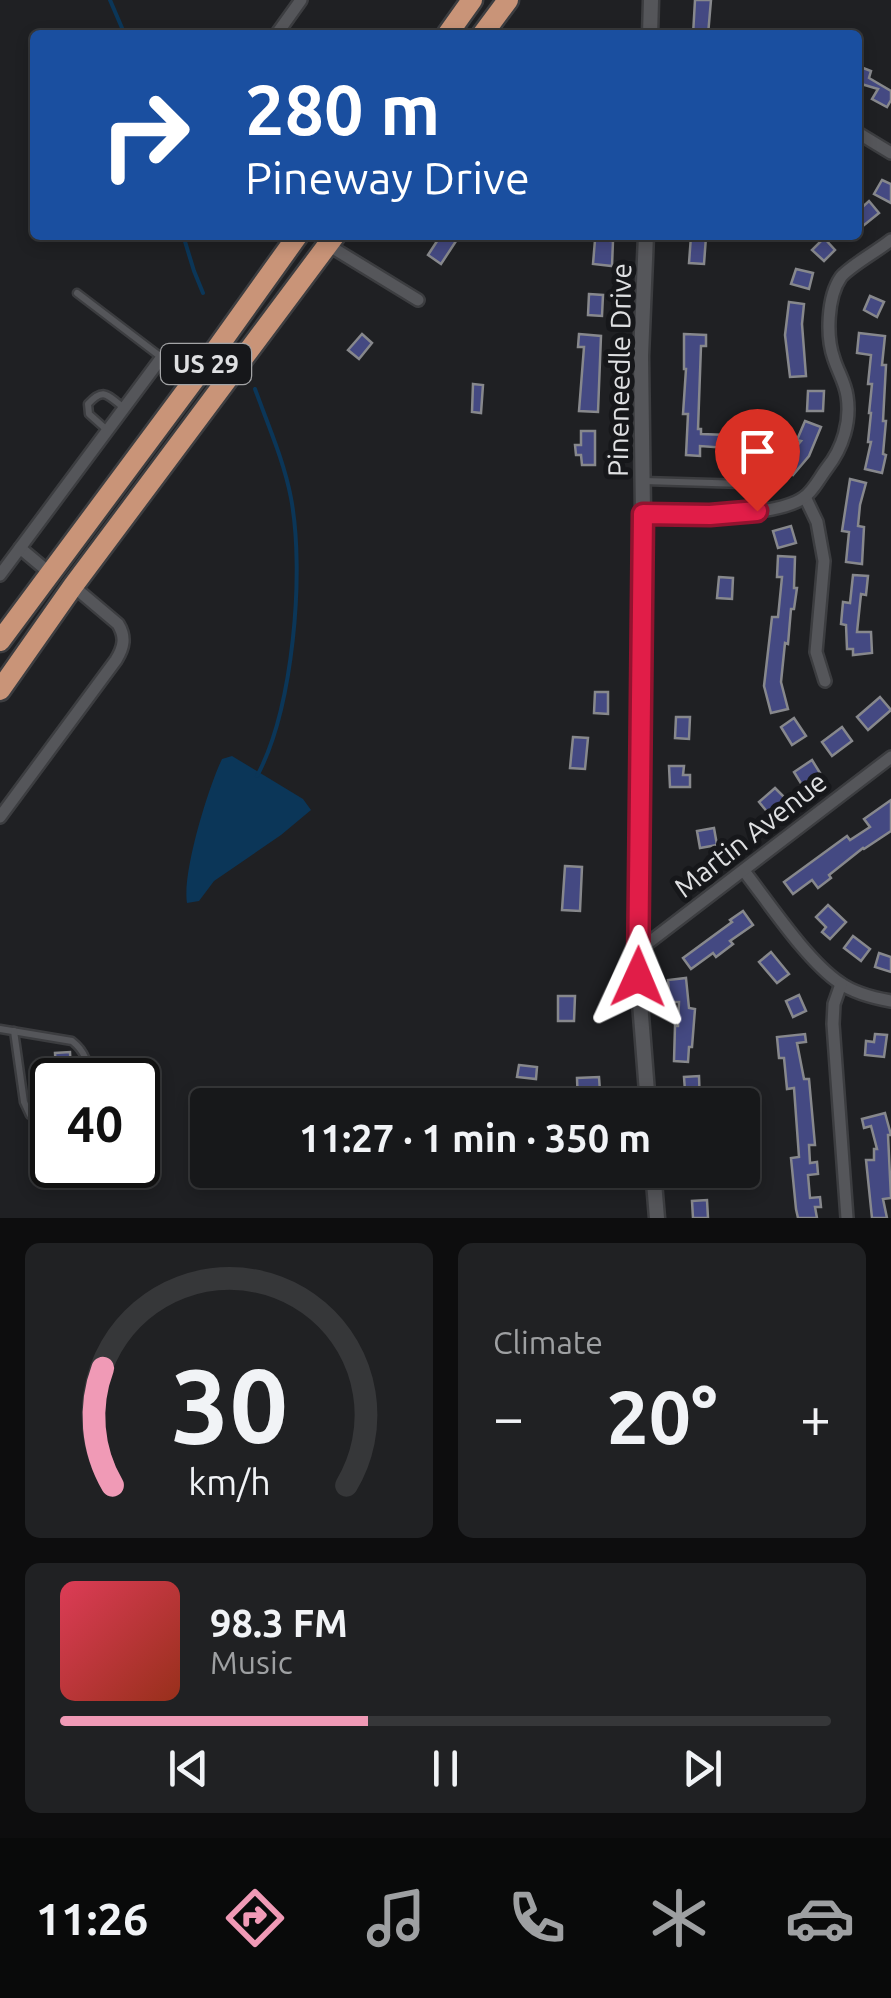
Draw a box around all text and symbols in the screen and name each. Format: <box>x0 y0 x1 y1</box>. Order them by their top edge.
icon: right <box>80 70 210 200</box>
text: 280 m <box>245 70 440 148</box>
text: Pineway Drive <box>245 152 530 203</box>
street label: Pineneedle Drive <box>602 263 636 477</box>
road number: US 29 <box>161 344 251 384</box>
pin <box>715 409 800 512</box>
icon: arrive <box>730 424 785 479</box>
street label: Martin Avenue <box>668 765 832 903</box>
position arrow <box>586 925 690 1029</box>
speed limit sign: 40 <box>30 1058 160 1188</box>
text: 11:27 · 1 min · 350 m <box>299 1117 651 1159</box>
text: Climate <box>493 1324 603 1360</box>
text: 30 <box>170 1346 288 1463</box>
text: 20° <box>606 1374 718 1458</box>
text: − <box>493 1386 524 1447</box>
text: + <box>800 1386 831 1447</box>
text: km/h <box>188 1462 270 1502</box>
text: 98.3 FM <box>210 1602 348 1644</box>
text: Music <box>210 1644 293 1680</box>
icon: previous <box>161 1741 216 1796</box>
icon: pause <box>418 1741 473 1796</box>
icon: next <box>675 1741 730 1796</box>
icon: directions <box>220 1883 290 1953</box>
icon: music <box>361 1883 431 1953</box>
icon: phone <box>502 1883 572 1953</box>
icon: climate <box>644 1883 714 1953</box>
icon: car <box>785 1883 855 1953</box>
text: 11:26 <box>36 1893 148 1944</box>

